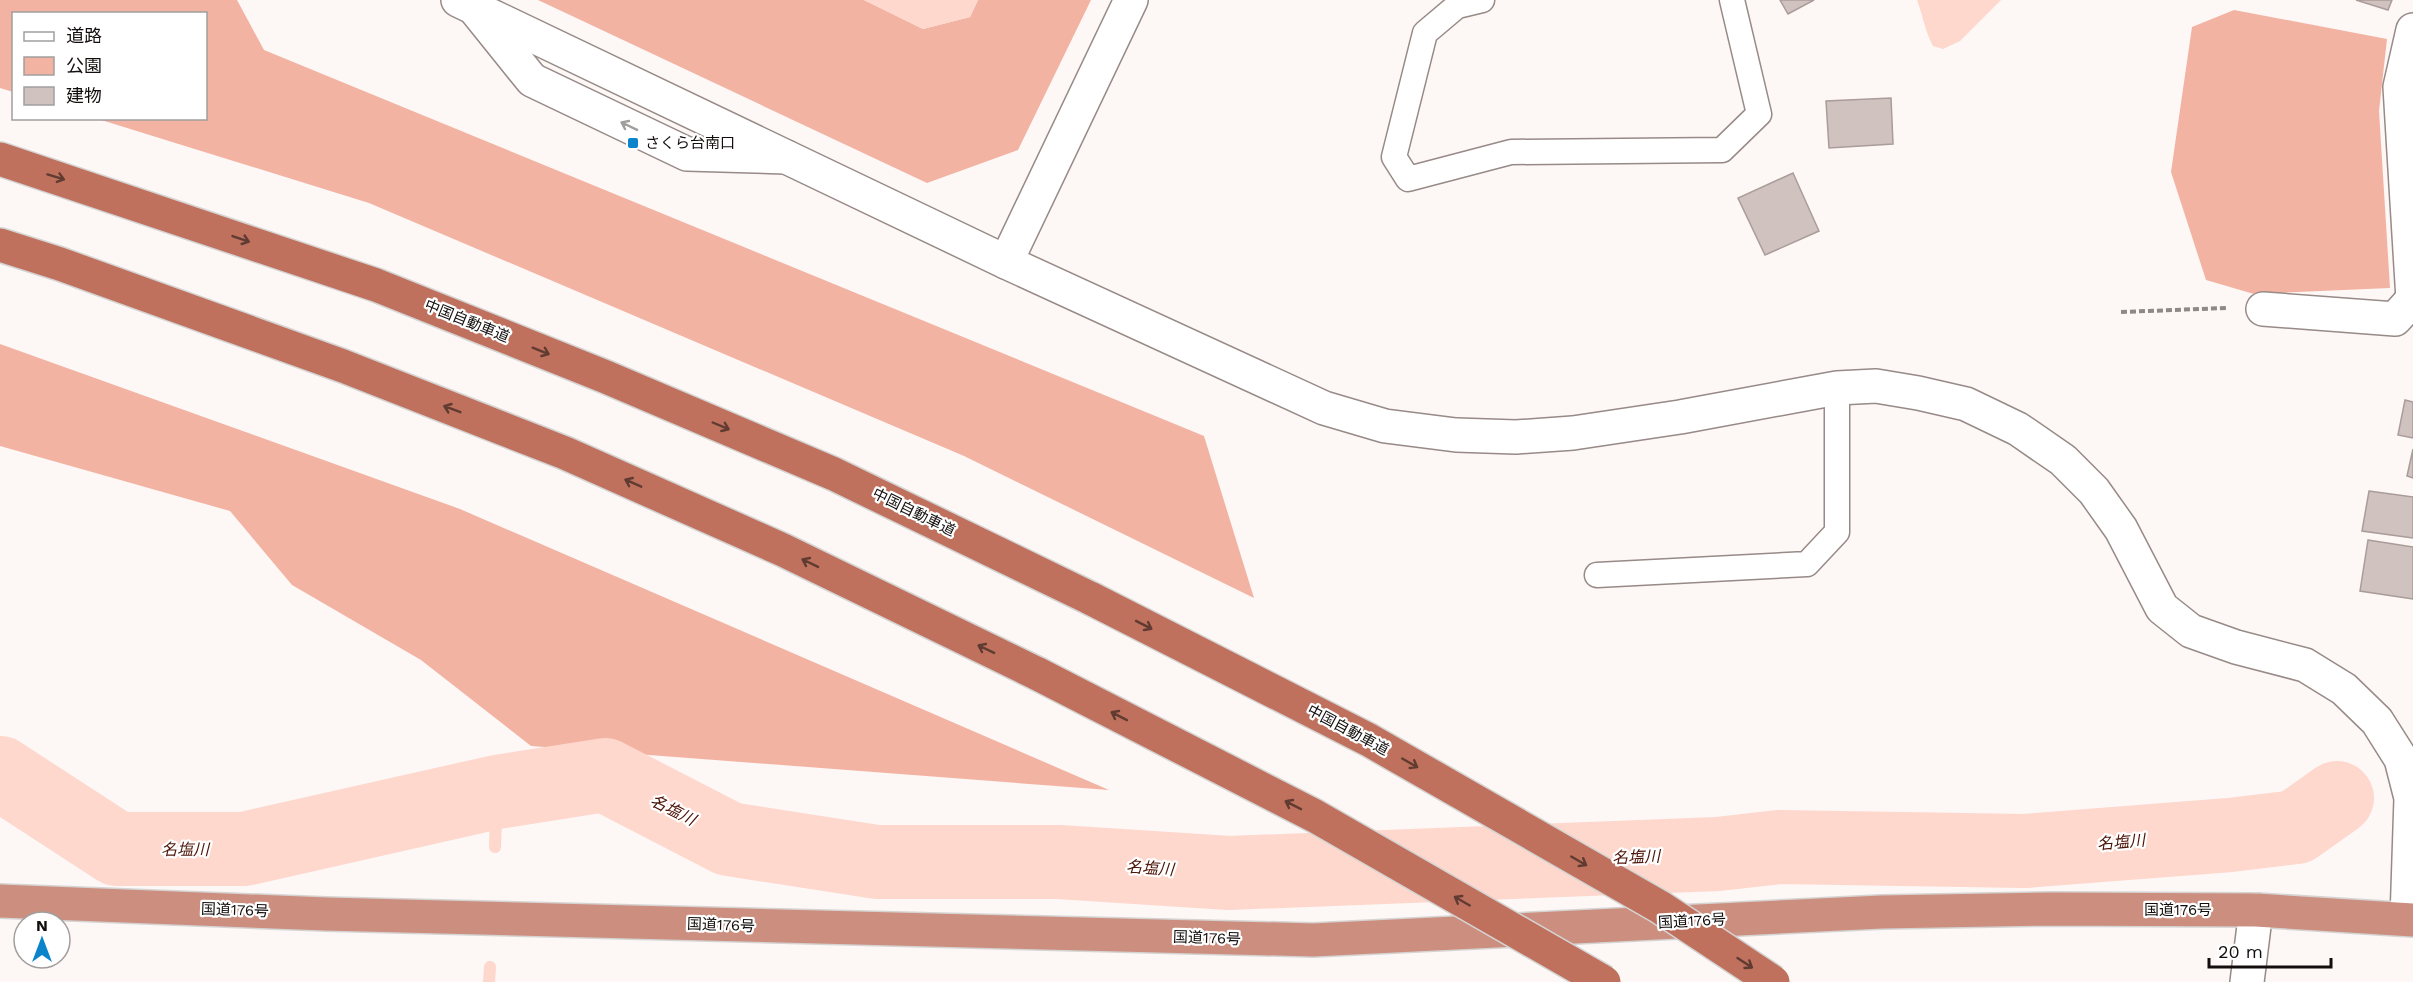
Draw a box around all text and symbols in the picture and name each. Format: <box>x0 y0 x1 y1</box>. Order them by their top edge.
legend <box>12 12 207 120</box>
text: 道路 <box>66 25 102 46</box>
text: 公園 <box>66 55 102 76</box>
text: 建物 <box>66 85 102 106</box>
one-way arrow <box>620 119 638 131</box>
place label: さくら台南口 <box>645 134 735 152</box>
marker: さくら台南口 <box>626 136 640 150</box>
one-way arrow <box>46 172 65 183</box>
one-way arrow <box>231 234 250 245</box>
street label: 中国自動車道 <box>422 296 512 346</box>
one-way arrow <box>532 346 550 357</box>
one-way arrow <box>444 403 462 414</box>
one-way arrow <box>712 421 730 432</box>
one-way arrow <box>624 477 642 488</box>
street label: 中国自動車道 <box>870 484 958 540</box>
one-way arrow <box>802 557 820 569</box>
one-way arrow <box>1134 620 1152 632</box>
one-way arrow <box>977 642 995 654</box>
street label: 中国自動車道 <box>1304 701 1392 759</box>
one-way arrow <box>1111 710 1128 722</box>
one-way arrow <box>1401 758 1418 770</box>
water label: 名塩川 <box>647 791 700 830</box>
one-way arrow <box>1284 799 1302 810</box>
water label: 名塩川 <box>2096 830 2148 854</box>
water label: 名塩川 <box>161 840 211 859</box>
water label: 名塩川 <box>1612 847 1662 867</box>
one-way arrow <box>1570 855 1587 867</box>
water label: 名塩川 <box>1125 857 1177 879</box>
one-way arrow <box>1454 894 1471 906</box>
street label: 国道176号 <box>201 900 269 920</box>
street label: 国道176号 <box>2144 901 2212 919</box>
north arrow <box>12 910 72 970</box>
street label: 国道176号 <box>1658 910 1726 932</box>
street label: 国道176号 <box>687 915 755 935</box>
text: N <box>36 916 48 935</box>
street label: 国道176号 <box>1173 928 1241 948</box>
scale bar <box>2209 931 2330 969</box>
text: 20 m <box>2218 941 2263 962</box>
one-way arrow <box>1736 957 1753 969</box>

